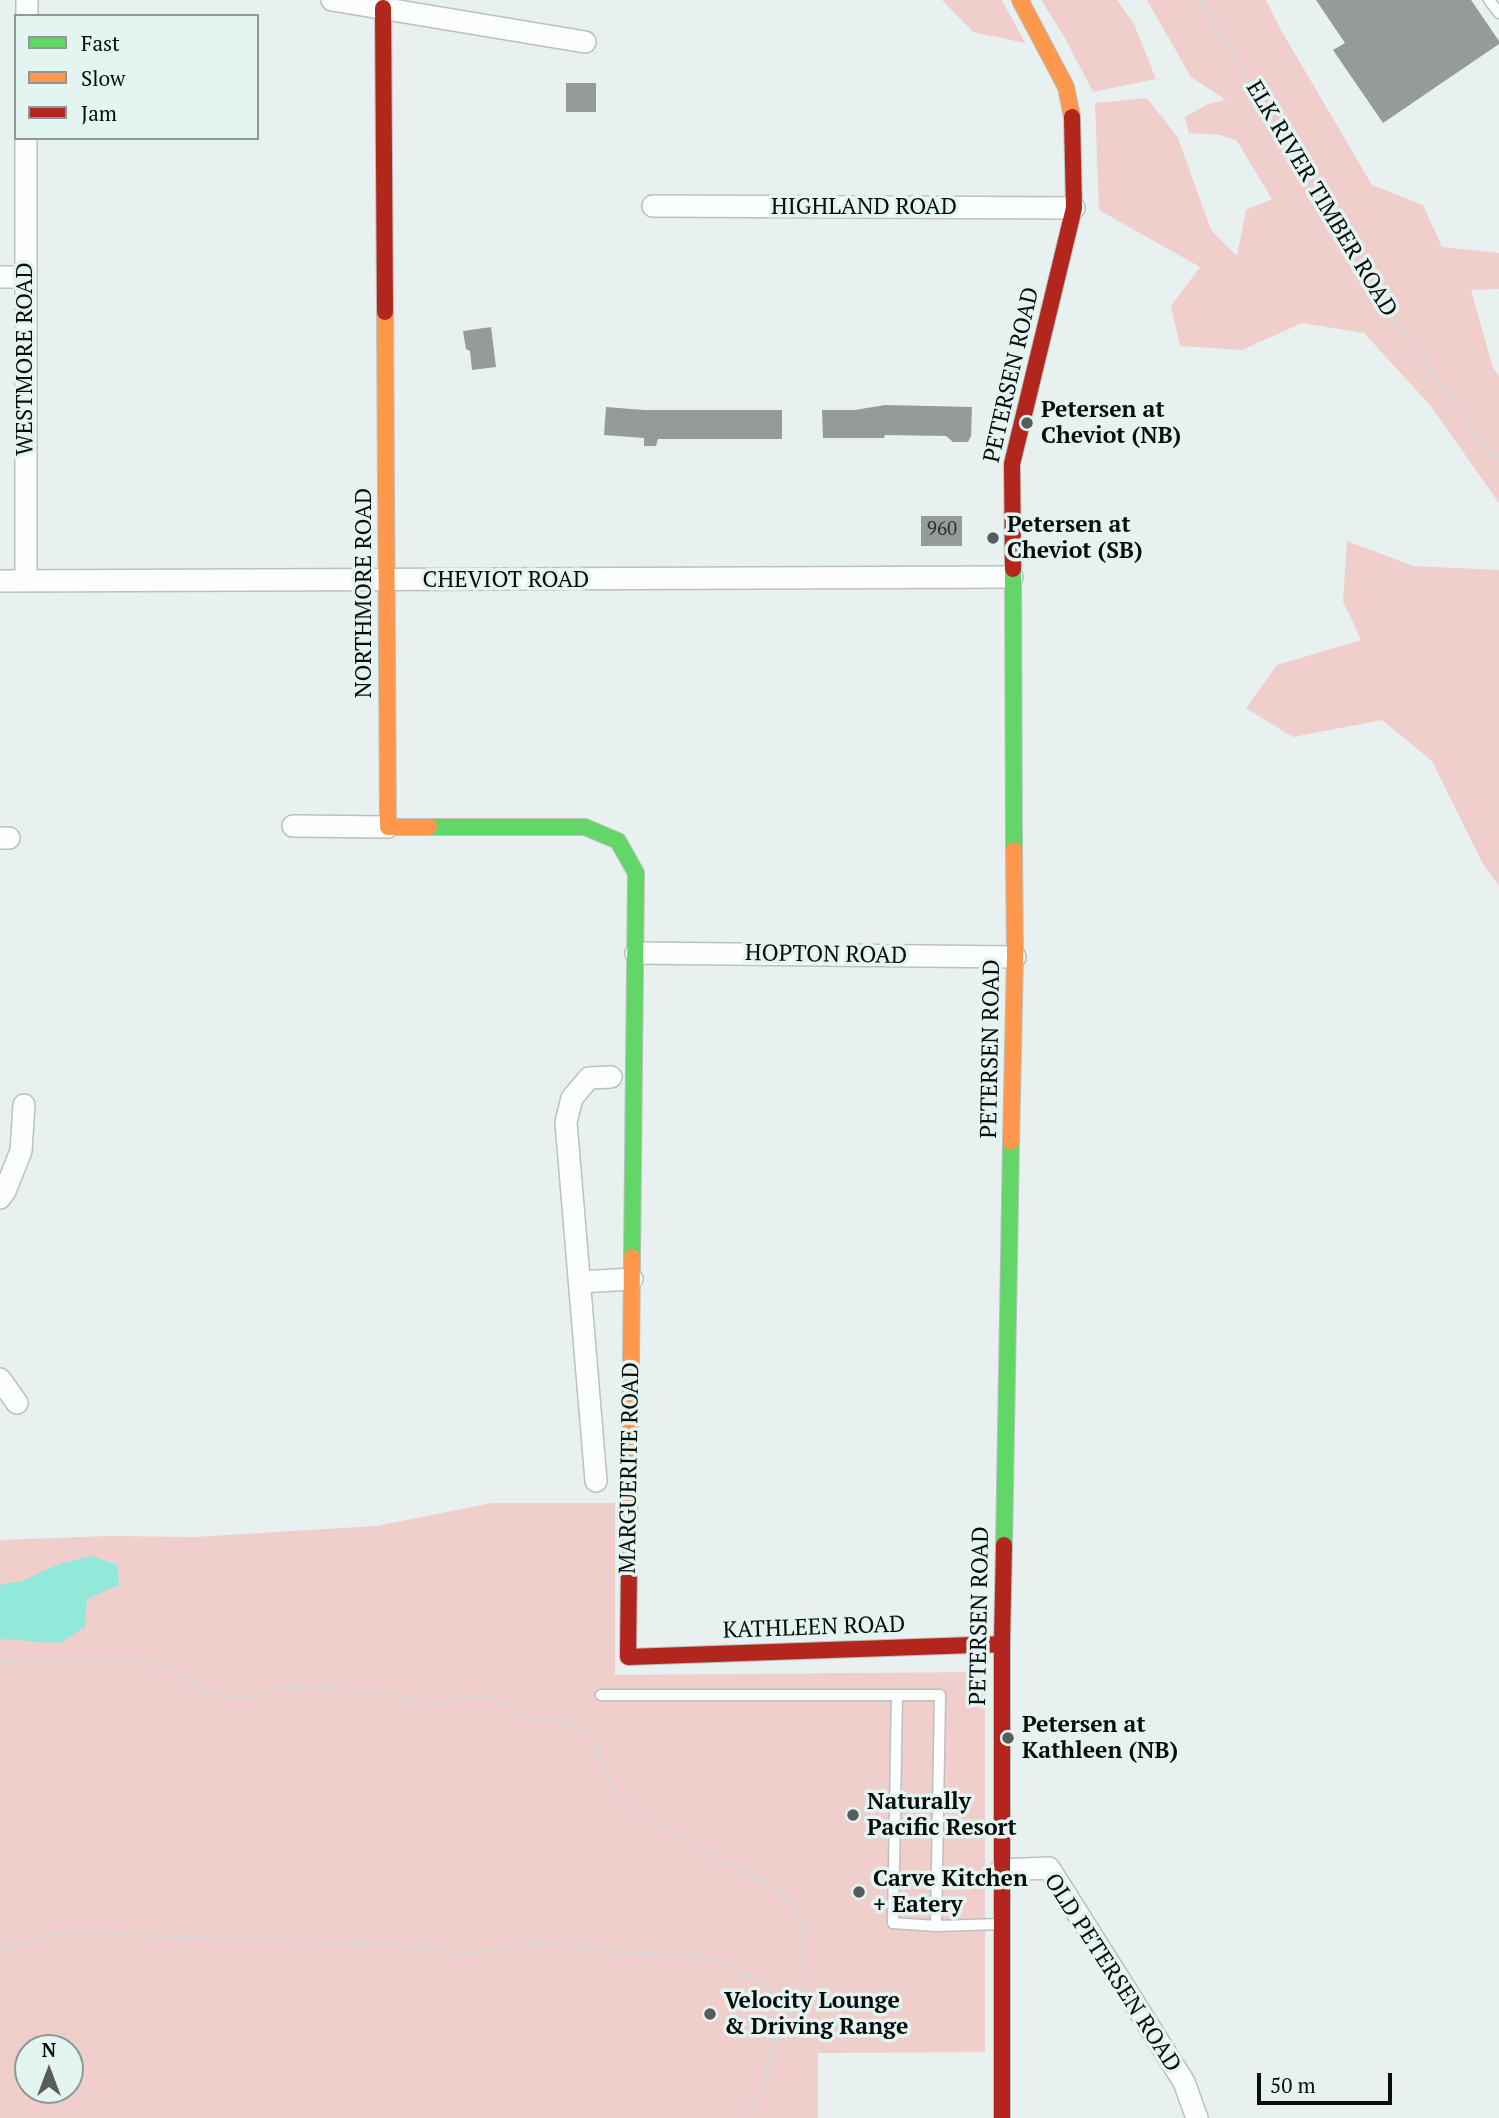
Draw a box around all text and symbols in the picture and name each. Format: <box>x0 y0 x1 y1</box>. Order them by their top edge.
legend <box>14 14 259 140</box>
text: Fast <box>81 29 120 57</box>
text: Slow <box>81 64 125 92</box>
street label: ELK RIVER TIMBER ROAD <box>1240 76 1402 322</box>
text: Jam <box>81 99 117 127</box>
street label: HIGHLAND ROAD <box>771 193 957 221</box>
street label: WESTMORE ROAD <box>11 262 39 456</box>
street label: PETERSEN ROAD <box>978 285 1046 465</box>
place label: Petersen at Cheviot (NB) <box>1041 396 1181 450</box>
marker: Petersen at Cheviot (NB) <box>1019 415 1035 431</box>
street label: NORTHMORE ROAD <box>350 488 378 698</box>
place label: Petersen at Cheviot (SB) <box>1007 511 1143 565</box>
house number: 960 <box>927 519 957 541</box>
marker: Petersen at Cheviot (SB) <box>985 530 1001 546</box>
street label: CHEVIOT ROAD <box>423 566 589 594</box>
street label: HOPTON ROAD <box>745 940 907 970</box>
street label: PETERSEN ROAD <box>976 959 1006 1139</box>
street label: MARGUERITE ROAD <box>614 1362 646 1574</box>
street label: PETERSEN ROAD <box>965 1526 995 1706</box>
street label: KATHLEEN ROAD <box>722 1611 906 1645</box>
place label: Petersen at Kathleen (NB) <box>1022 1711 1178 1765</box>
marker: Petersen at Kathleen (NB) <box>1000 1730 1016 1746</box>
place label: Naturally Pacific Resort <box>867 1788 1017 1842</box>
marker: Naturally Pacific Resort <box>845 1807 861 1823</box>
place label: Carve Kitchen + Eatery <box>873 1865 1028 1919</box>
street label: OLD PETERSEN ROAD <box>1038 1869 1186 2077</box>
marker: Carve Kitchen + Eatery <box>851 1884 867 1900</box>
place label: Velocity Lounge & Driving Range <box>724 1987 908 2041</box>
marker: Velocity Lounge & Driving Range <box>702 2006 718 2022</box>
north arrow <box>14 2034 84 2104</box>
text: N <box>42 2037 56 2062</box>
scale bar <box>1261 2058 1396 2102</box>
text: 50 m <box>1270 2071 1316 2099</box>

